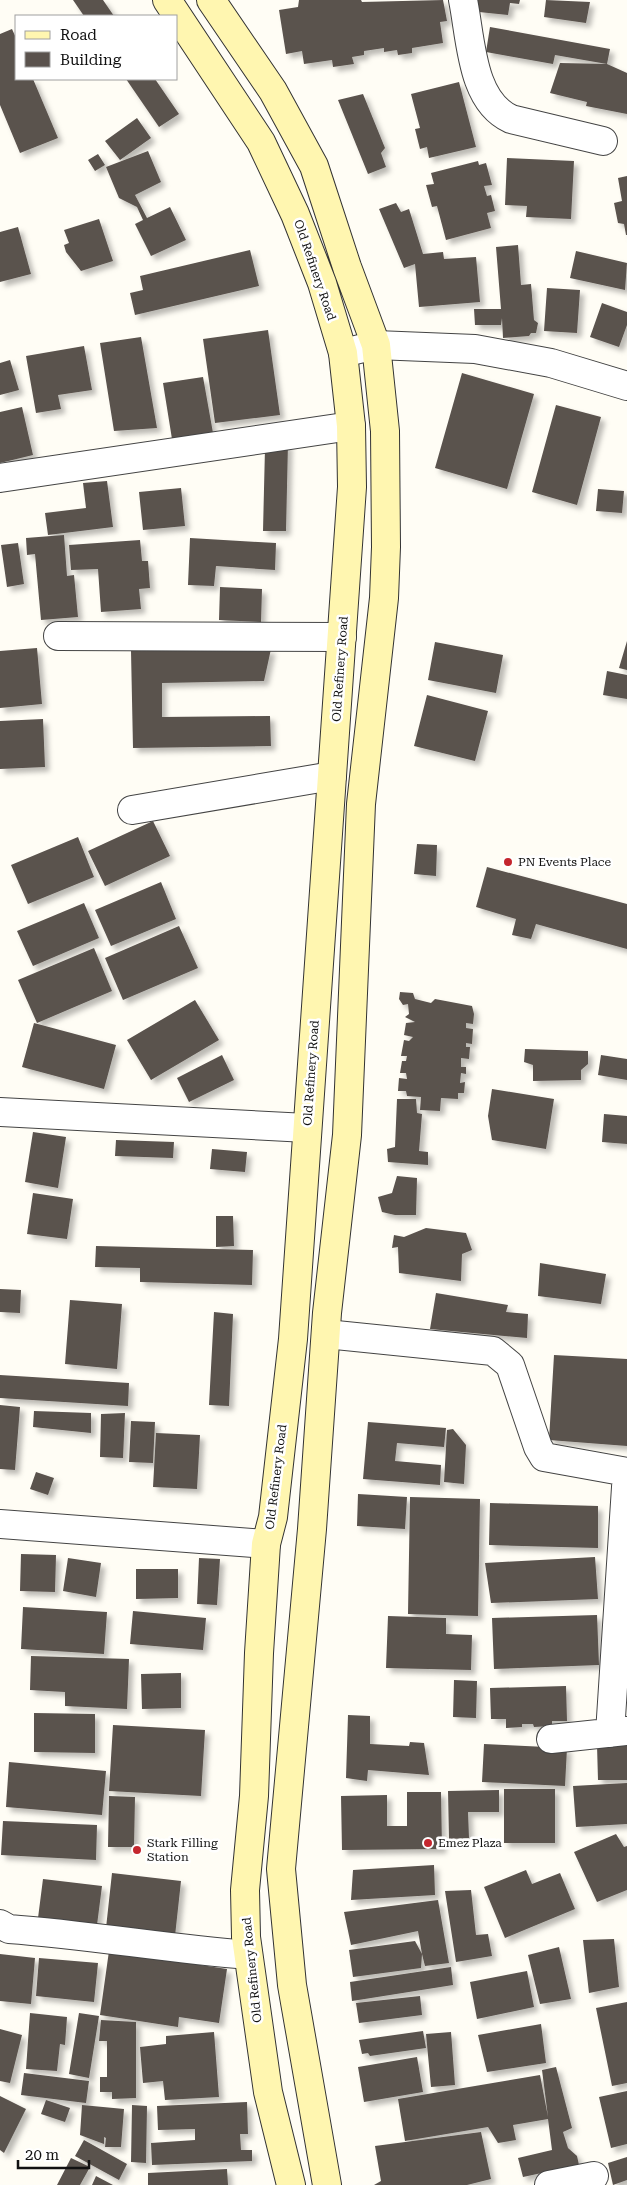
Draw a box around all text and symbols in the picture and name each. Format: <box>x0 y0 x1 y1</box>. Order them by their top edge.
legend <box>15 15 178 80</box>
text: Road <box>60 26 97 44</box>
text: Building <box>60 51 122 69</box>
street label: Old Refinery Road <box>291 218 339 323</box>
street label: Old Refinery Road <box>329 615 351 722</box>
place label: PN Events Place <box>518 855 612 869</box>
marker: PN Events Place <box>502 856 514 868</box>
street label: Old Refinery Road <box>300 1019 322 1126</box>
street label: Old Refinery Road <box>263 1423 289 1530</box>
place label: Stark Filling Station <box>147 1836 218 1864</box>
place label: Emez Plaza <box>438 1836 502 1850</box>
marker: Emez Plaza <box>422 1837 434 1849</box>
marker: Stark Filling Station <box>131 1844 143 1856</box>
street label: Old Refinery Road <box>239 1916 264 2023</box>
scale bar <box>18 2138 89 2170</box>
text: 20 m <box>25 2146 60 2164</box>

